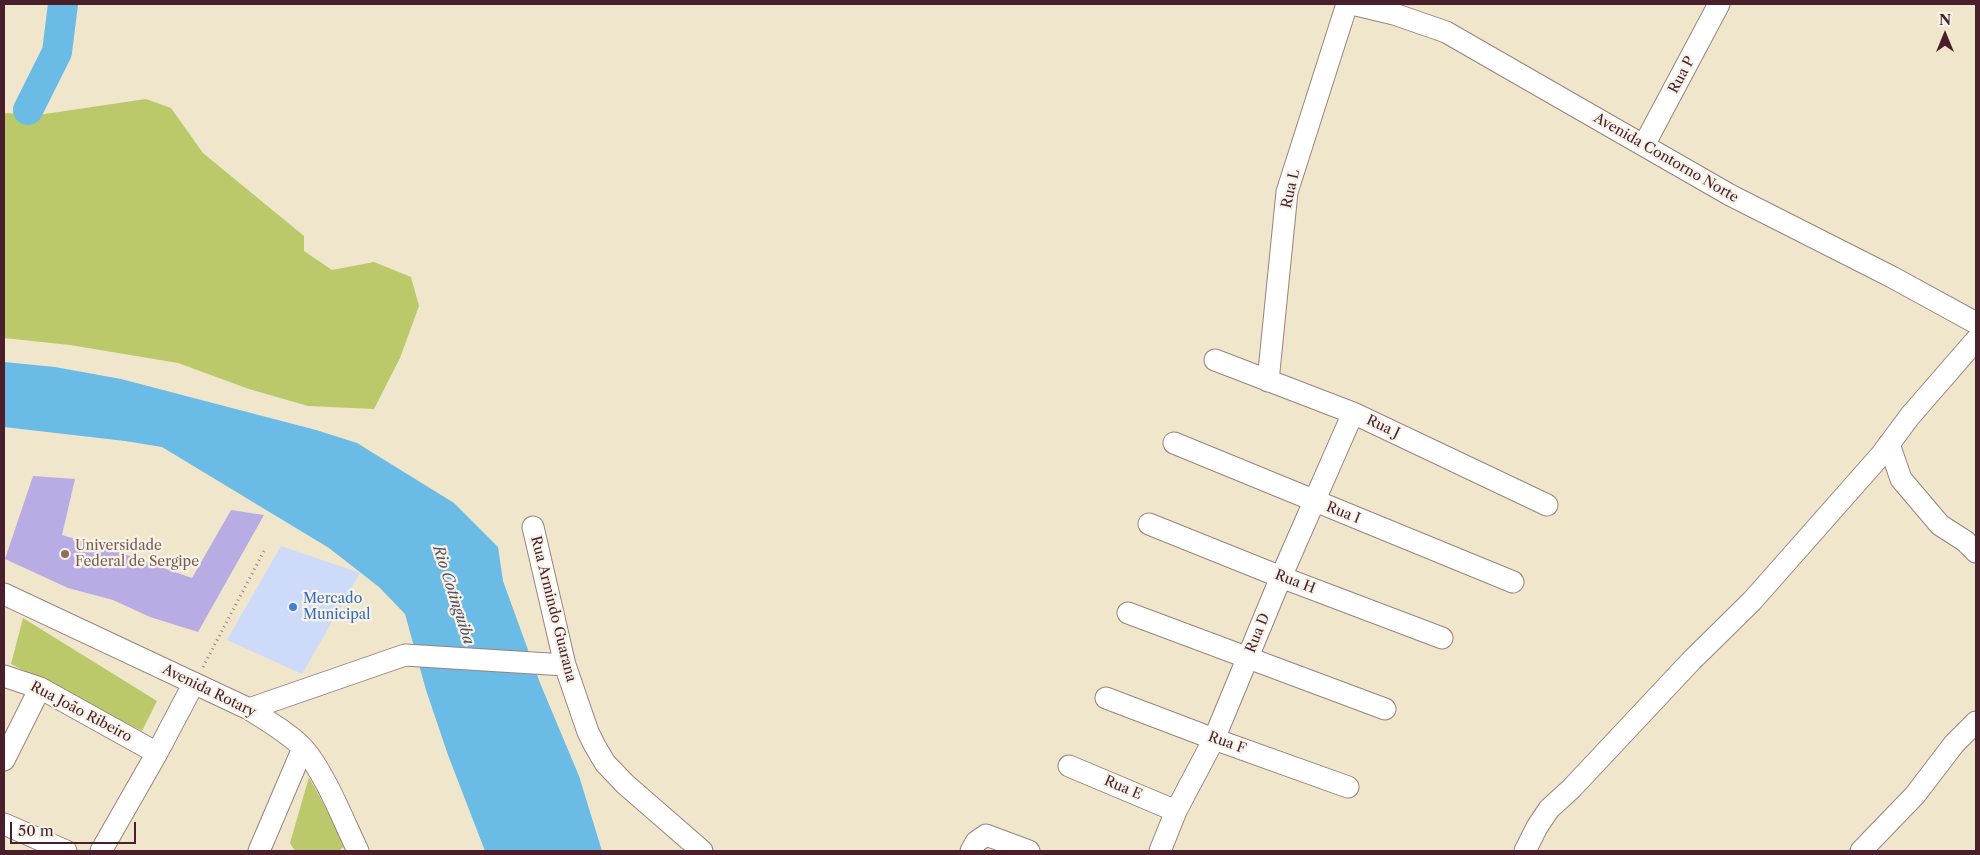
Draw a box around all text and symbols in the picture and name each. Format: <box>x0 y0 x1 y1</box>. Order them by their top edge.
north arrow <box>1920 10 1970 60</box>
text: N <box>1939 11 1951 29</box>
street label: Rua P <box>1665 54 1699 96</box>
street label: Avenida Contorno Norte <box>1591 110 1741 206</box>
street label: Rua L <box>1278 168 1304 210</box>
street label: Rua J <box>1364 412 1402 442</box>
street label: Rua I <box>1324 499 1362 527</box>
street label: Rua Armindo Guarana <box>527 534 579 684</box>
place label: Universidade Federal de Sergipe <box>75 538 199 570</box>
water label: Rio Cotinguiba <box>428 543 478 647</box>
marker: Universidade Federal de Sergipe <box>59 548 71 560</box>
street label: Rua H <box>1272 567 1318 597</box>
place label: Mercado Municipal <box>303 591 370 624</box>
marker: Mercado Municipal <box>287 601 299 613</box>
street label: Rua D <box>1242 611 1274 655</box>
street label: Avenida Rotary <box>160 661 258 721</box>
street label: Rua João Ribeiro <box>27 678 135 746</box>
street label: Rua F <box>1206 728 1248 758</box>
street label: Rua E <box>1101 773 1145 803</box>
scale bar <box>12 812 139 844</box>
text: 50 m <box>18 821 54 840</box>

